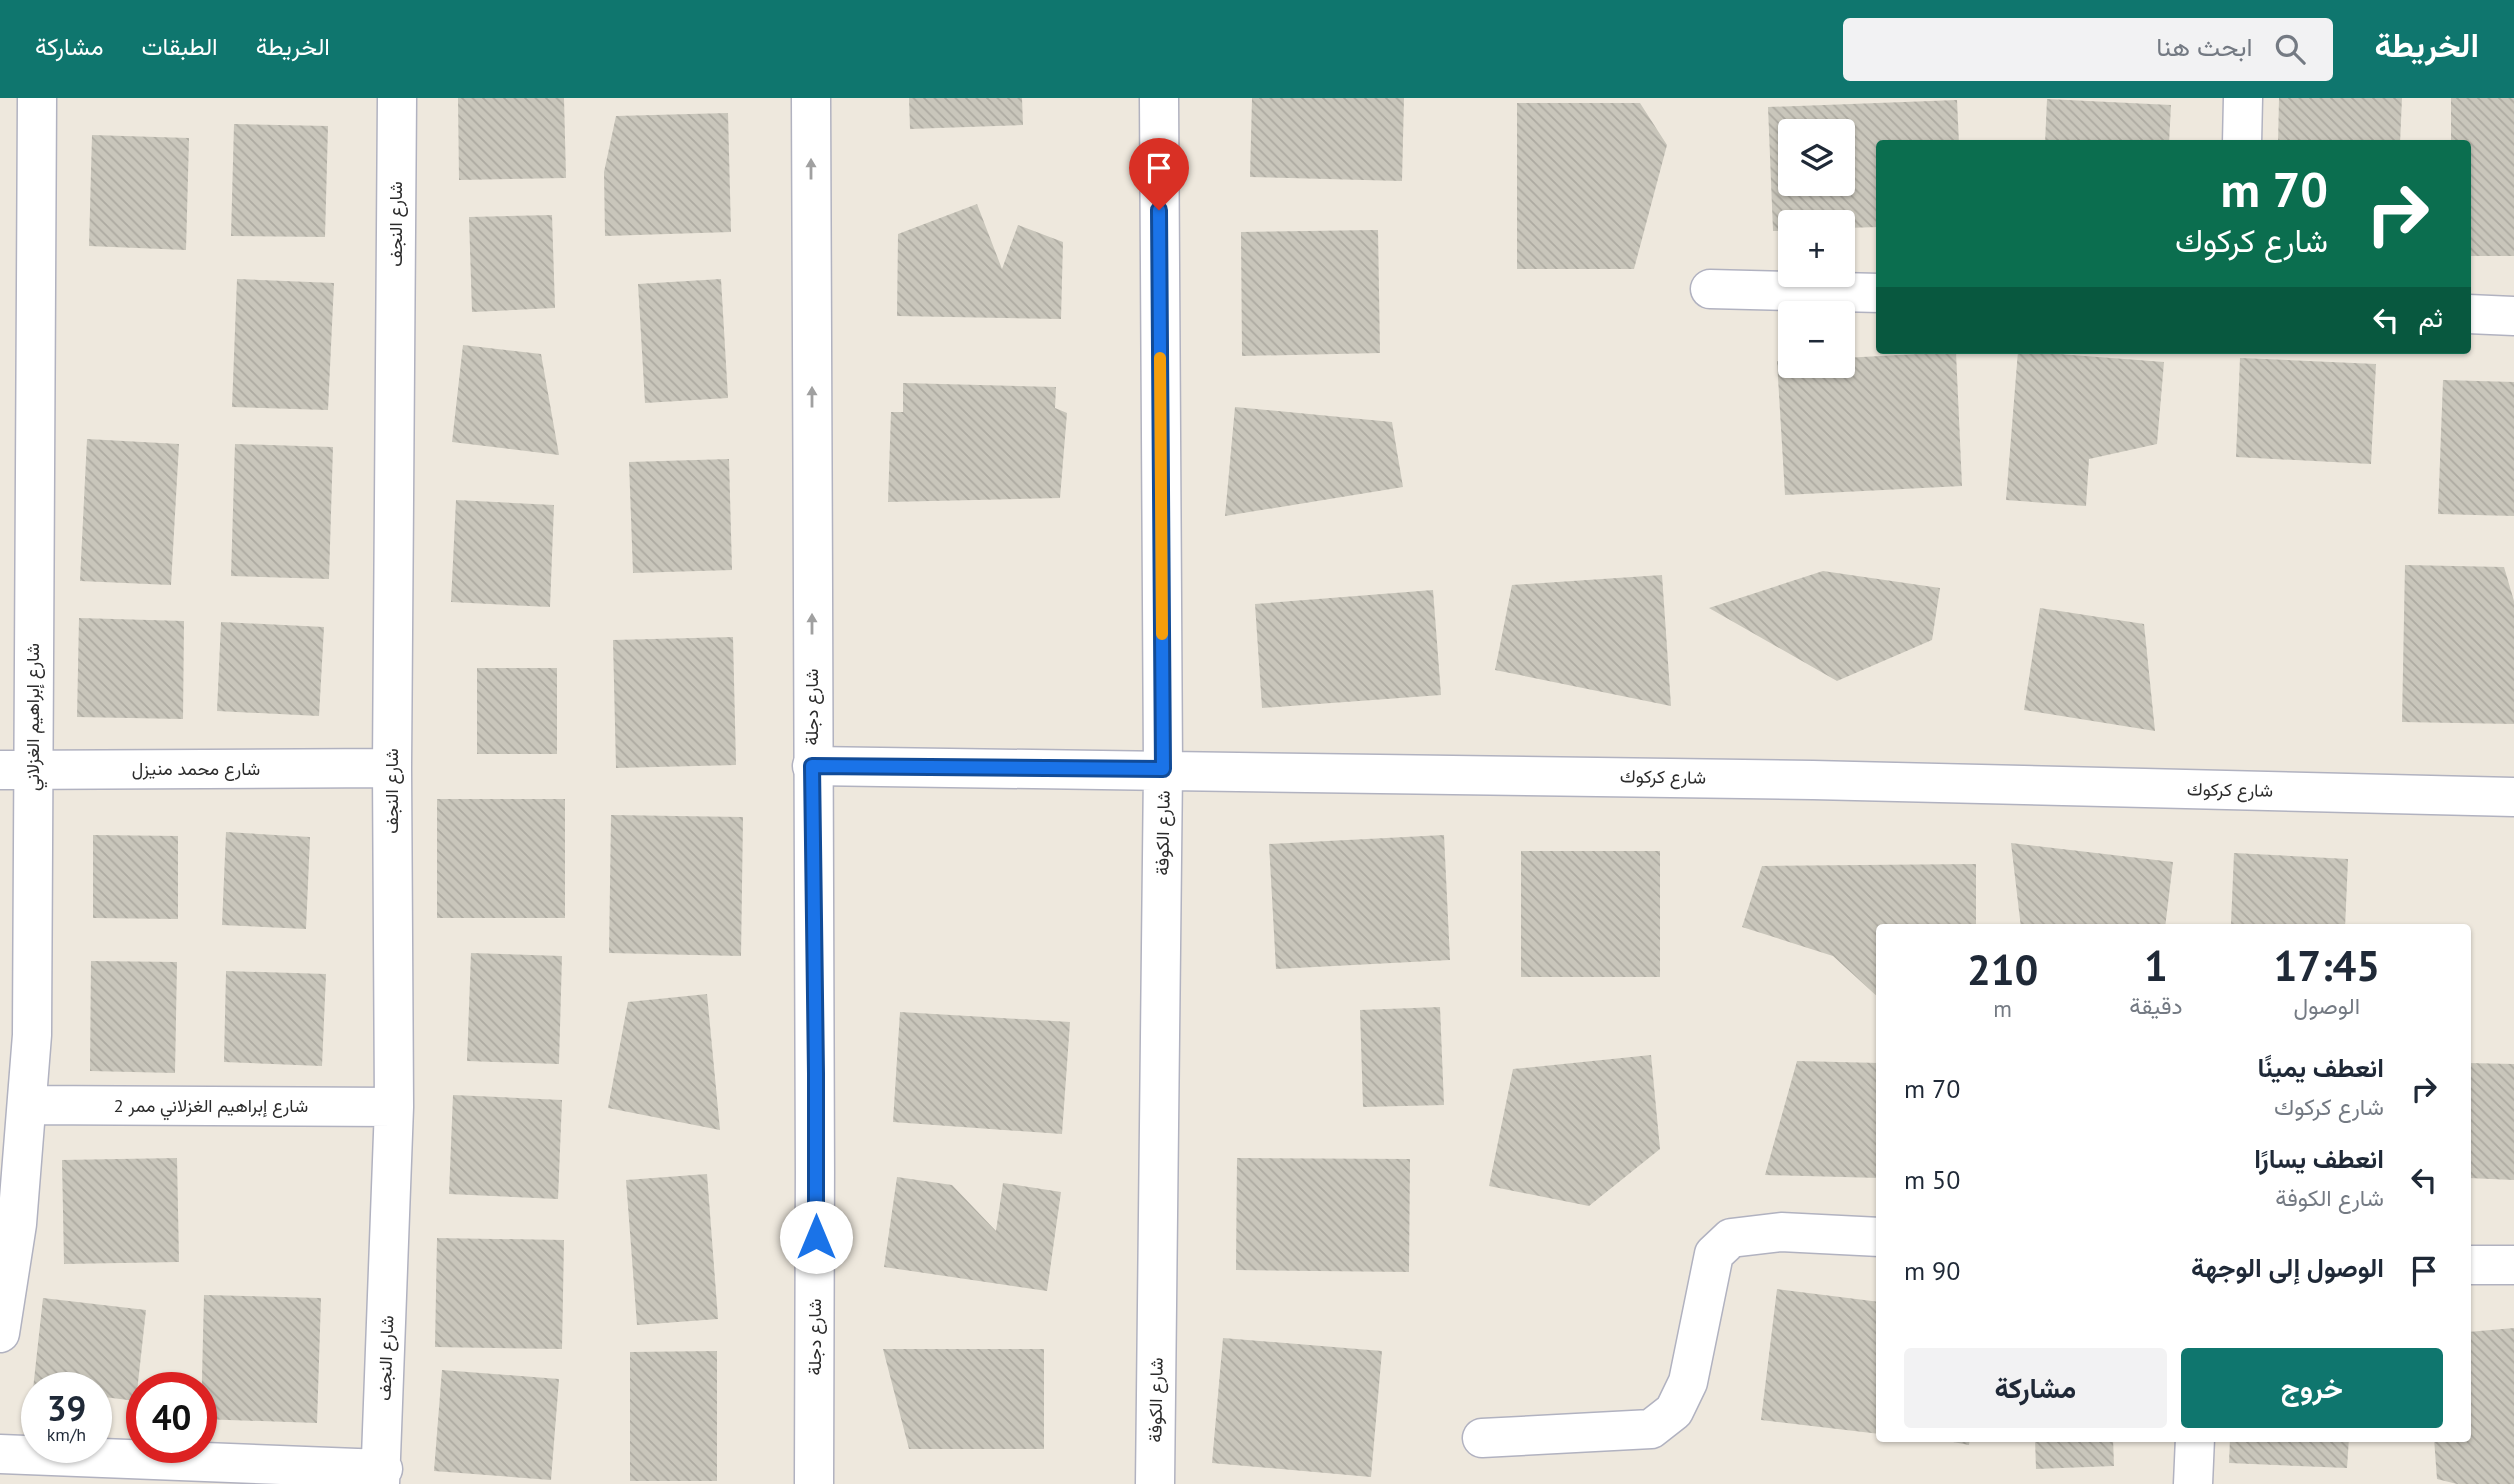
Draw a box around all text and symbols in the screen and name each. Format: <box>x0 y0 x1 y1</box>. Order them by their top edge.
search box <box>1843 18 2333 81</box>
text: الخريطة <box>2375 23 2479 66</box>
text: ابحث هنا <box>2156 30 2253 63</box>
icon: search <box>2271 30 2309 68</box>
text: مشاركة <box>35 31 103 62</box>
text: الطبقات <box>141 31 218 62</box>
text: الخريطة <box>256 31 330 62</box>
map controls <box>1778 119 1855 378</box>
button: layers <box>1778 119 1855 196</box>
pin <box>1129 138 1189 210</box>
icon: arrive <box>1140 149 1178 187</box>
text: 70 m <box>2221 157 2328 221</box>
one-way arrow <box>805 158 817 180</box>
icon: right <box>2352 168 2443 259</box>
street label: شارع النجف <box>384 181 408 267</box>
button: + <box>1778 210 1855 287</box>
text: شارع كركوك <box>2175 219 2328 261</box>
button: − <box>1778 301 1855 378</box>
icon: left <box>2367 301 2405 339</box>
text: ثم <box>2419 301 2443 334</box>
one-way arrow <box>806 385 818 407</box>
one-way arrow <box>806 613 818 635</box>
street label: شارع إبراهيم الغزلاني <box>21 643 48 791</box>
street label: شارع دجلة <box>800 669 824 745</box>
street label: شارع النجف <box>380 748 404 834</box>
street label: شارع محمد منيزل <box>132 757 260 781</box>
street label: شارع كركوك <box>1620 764 1706 790</box>
street label: شارع كركوك <box>2187 777 2273 803</box>
street label: شارع الكوفة <box>1150 790 1176 876</box>
text: 1 <box>2144 938 2168 993</box>
text: 17:45 <box>2274 938 2380 993</box>
text: 210 <box>1967 942 2038 997</box>
text: دقيقة <box>2129 991 2183 1020</box>
text: الوصول <box>2294 991 2360 1020</box>
text: m <box>1993 994 2012 1023</box>
text: انعطف يمينًا <box>2258 1051 2384 1084</box>
icon: right <box>2405 1070 2443 1108</box>
text: 70 m <box>1904 1072 1960 1105</box>
text: شارع كركوك <box>2274 1092 2384 1121</box>
street label: شارع إبراهيم الغزلاني ممر 2 <box>114 1094 308 1121</box>
text: انعطف يسارًا <box>2254 1142 2384 1175</box>
icon: left <box>2405 1161 2443 1199</box>
text: 50 m <box>1904 1163 1960 1196</box>
text: شارع الكوفة <box>2275 1183 2384 1212</box>
position arrow <box>779 1200 853 1274</box>
text: الوصول إلى الوجهة <box>2191 1251 2384 1284</box>
icon: arrive <box>2405 1252 2443 1290</box>
text: 90 m <box>1904 1254 1960 1287</box>
street label: شارع دجلة <box>803 1299 827 1375</box>
street label: شارع النجف <box>373 1315 399 1401</box>
button: مشاركة <box>1904 1348 2167 1428</box>
button: خروج <box>2181 1348 2443 1428</box>
street label: شارع الكوفة <box>1143 1357 1169 1443</box>
speed limit sign: 40 <box>126 1372 217 1463</box>
text: 39 <box>47 1385 86 1431</box>
text: km/h <box>47 1423 86 1446</box>

